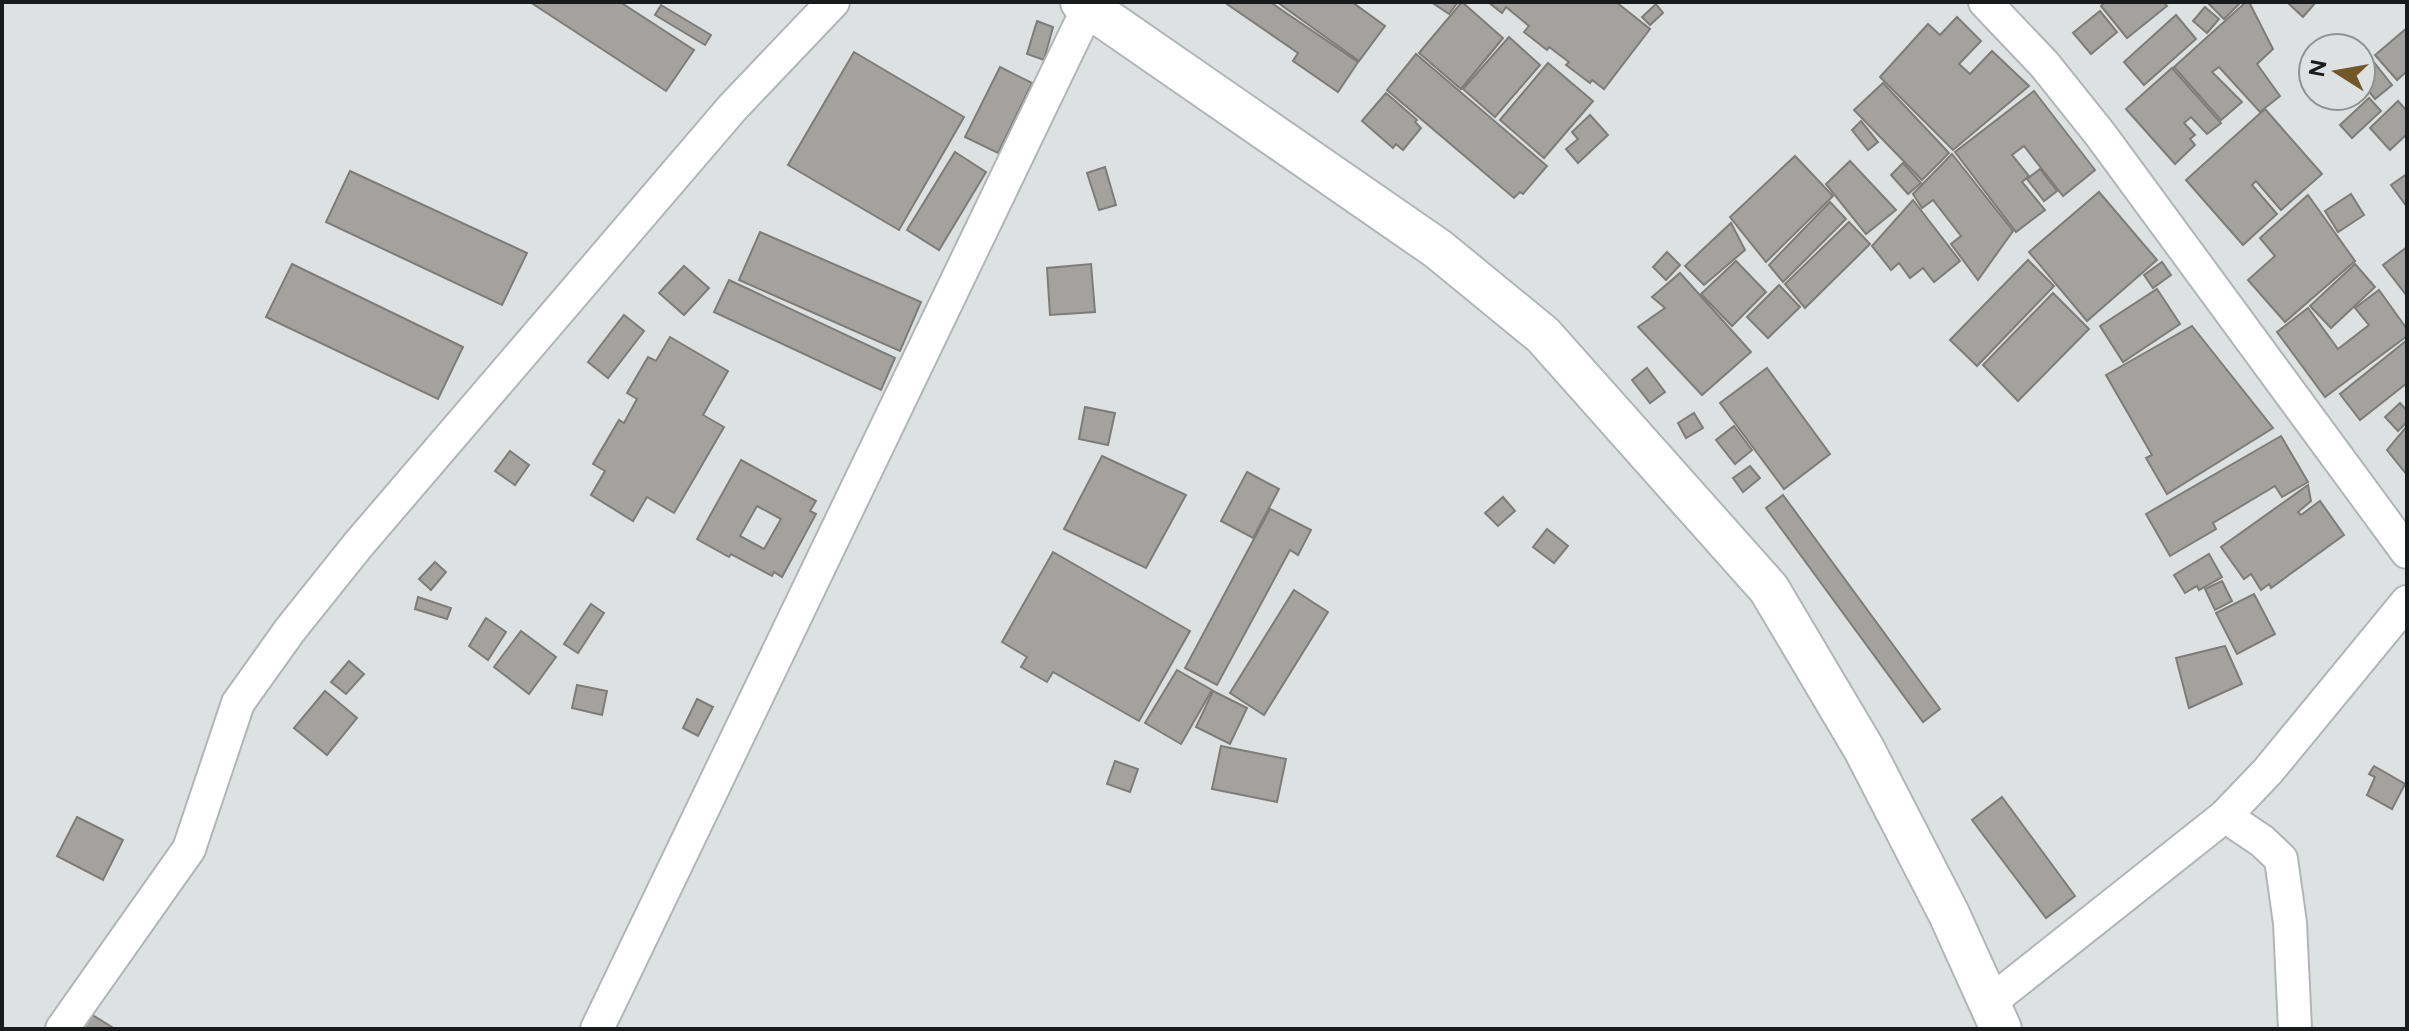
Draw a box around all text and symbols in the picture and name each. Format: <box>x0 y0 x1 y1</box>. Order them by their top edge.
north arrow <box>2297 32 2377 112</box>
text: N <box>2303 57 2333 79</box>

